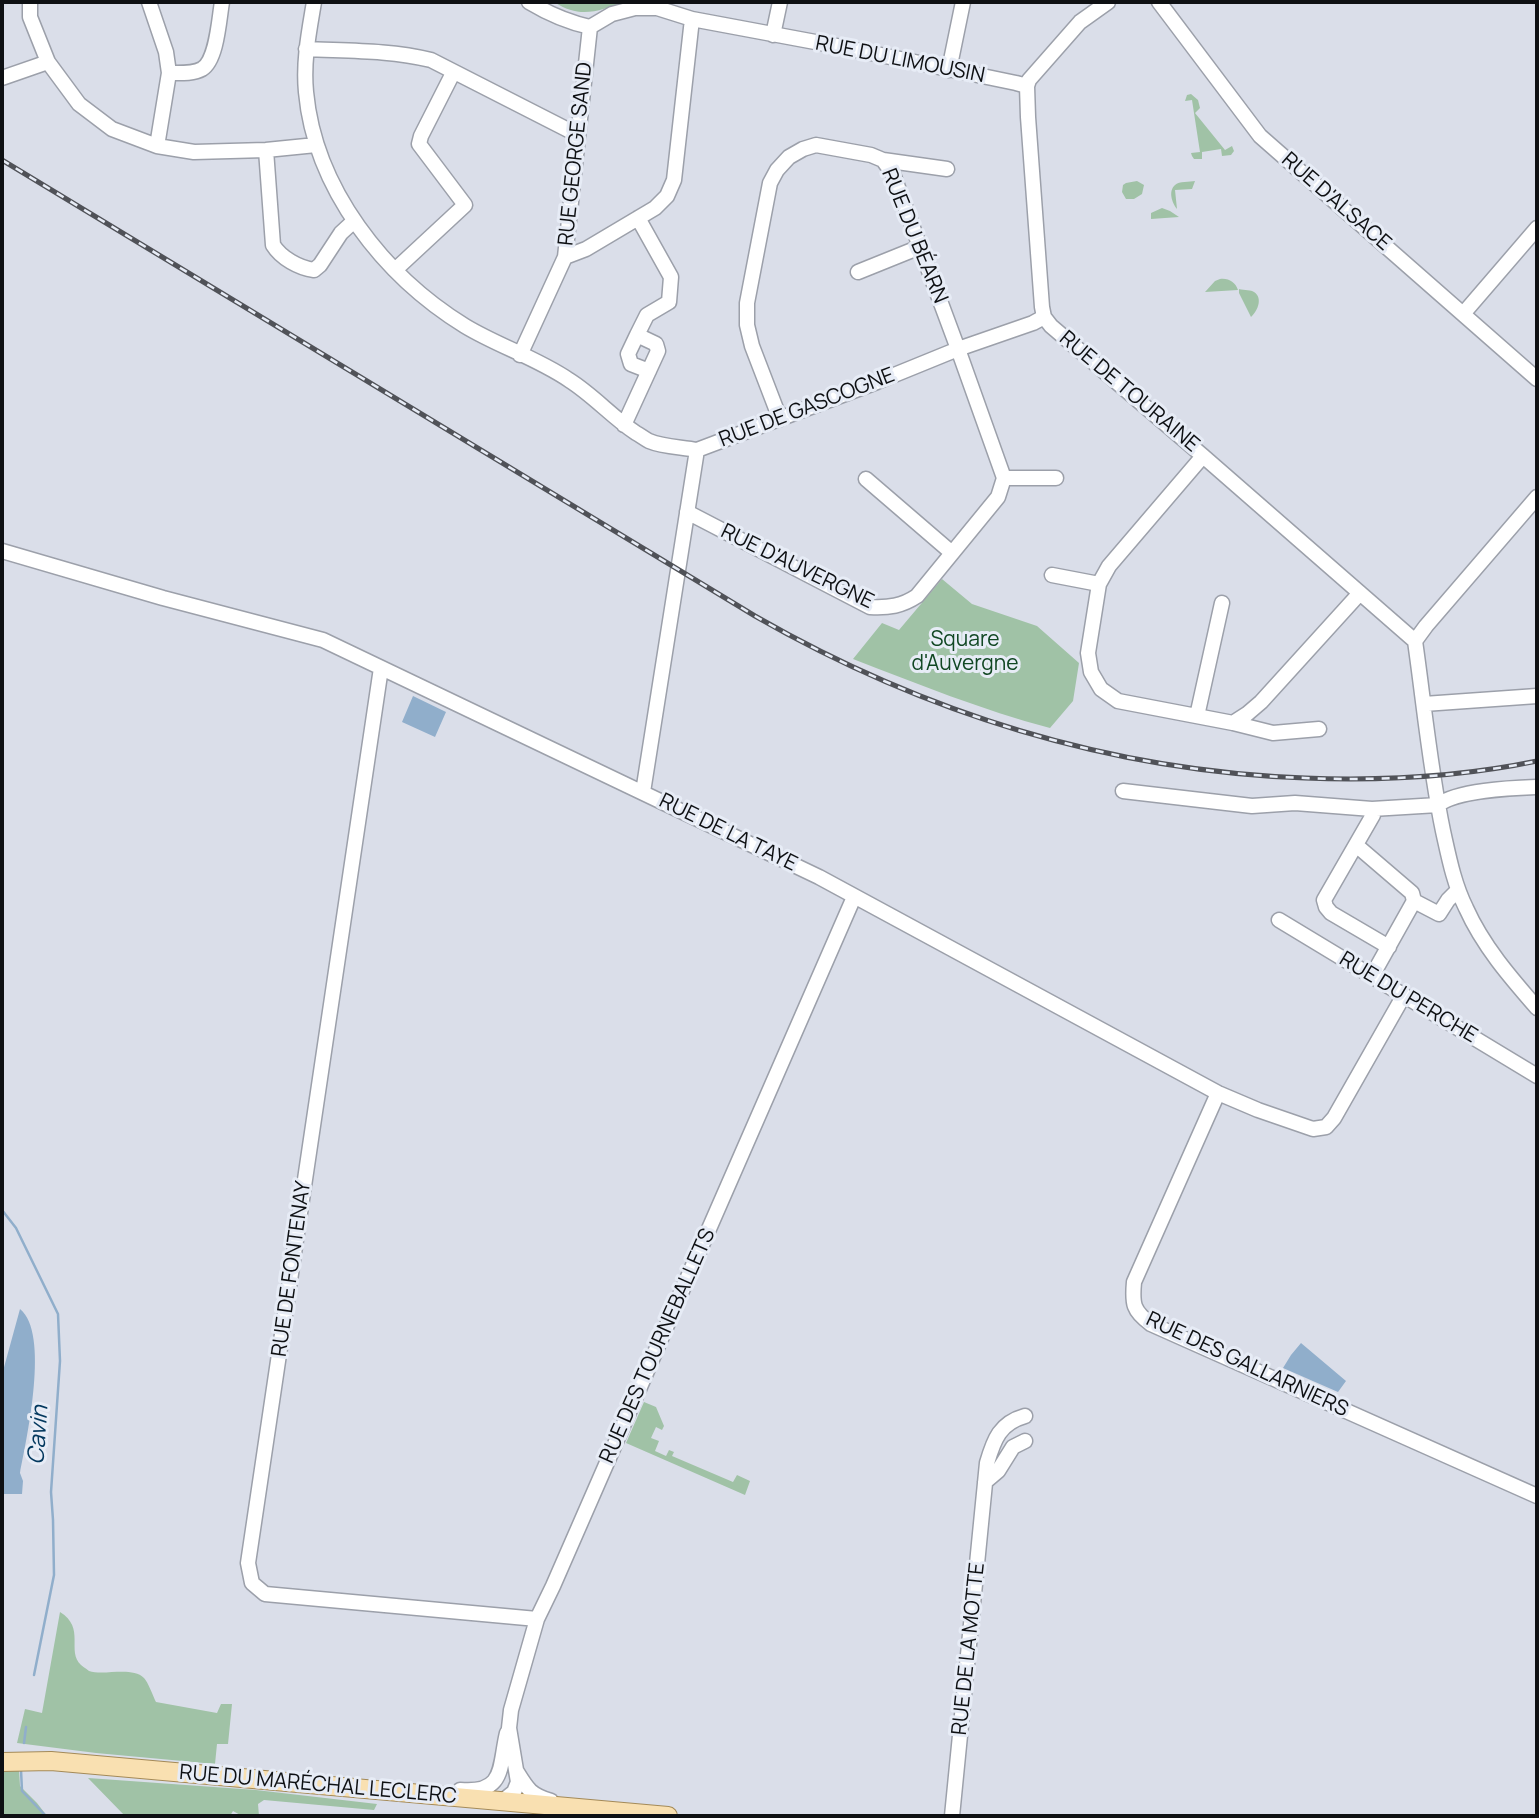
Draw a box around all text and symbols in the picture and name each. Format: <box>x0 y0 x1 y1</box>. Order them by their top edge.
street label: RUE DU LIMOUSIN <box>813 31 987 89</box>
street label: RUE GEORGE SAND <box>554 61 598 247</box>
street label: RUE D'ALSACE <box>1276 148 1396 256</box>
street label: RUE DU BÉARN <box>876 165 952 307</box>
street label: RUE DE TOURAINE <box>1054 326 1204 458</box>
street label: RUE DE GASCOGNE <box>716 363 898 453</box>
street label: RUE D'AUVERGNE <box>716 519 878 615</box>
park label: Square d'Auvergne <box>912 627 1018 677</box>
street label: RUE DE LA TAYE <box>655 789 801 877</box>
street label: RUE DU PERCHE <box>1335 947 1481 1049</box>
street label: RUE DE FONTENAY <box>267 1180 317 1358</box>
street label: RUE DES TOURNEBALLETS <box>595 1225 721 1467</box>
street label: RUE DES GALLARNIERS <box>1142 1307 1352 1423</box>
water label: Cavin <box>23 1404 55 1466</box>
street label: RUE DE LA MOTTE <box>947 1561 991 1737</box>
street label: RUE DU MARÉCHAL LECLERC <box>178 1760 458 1810</box>

